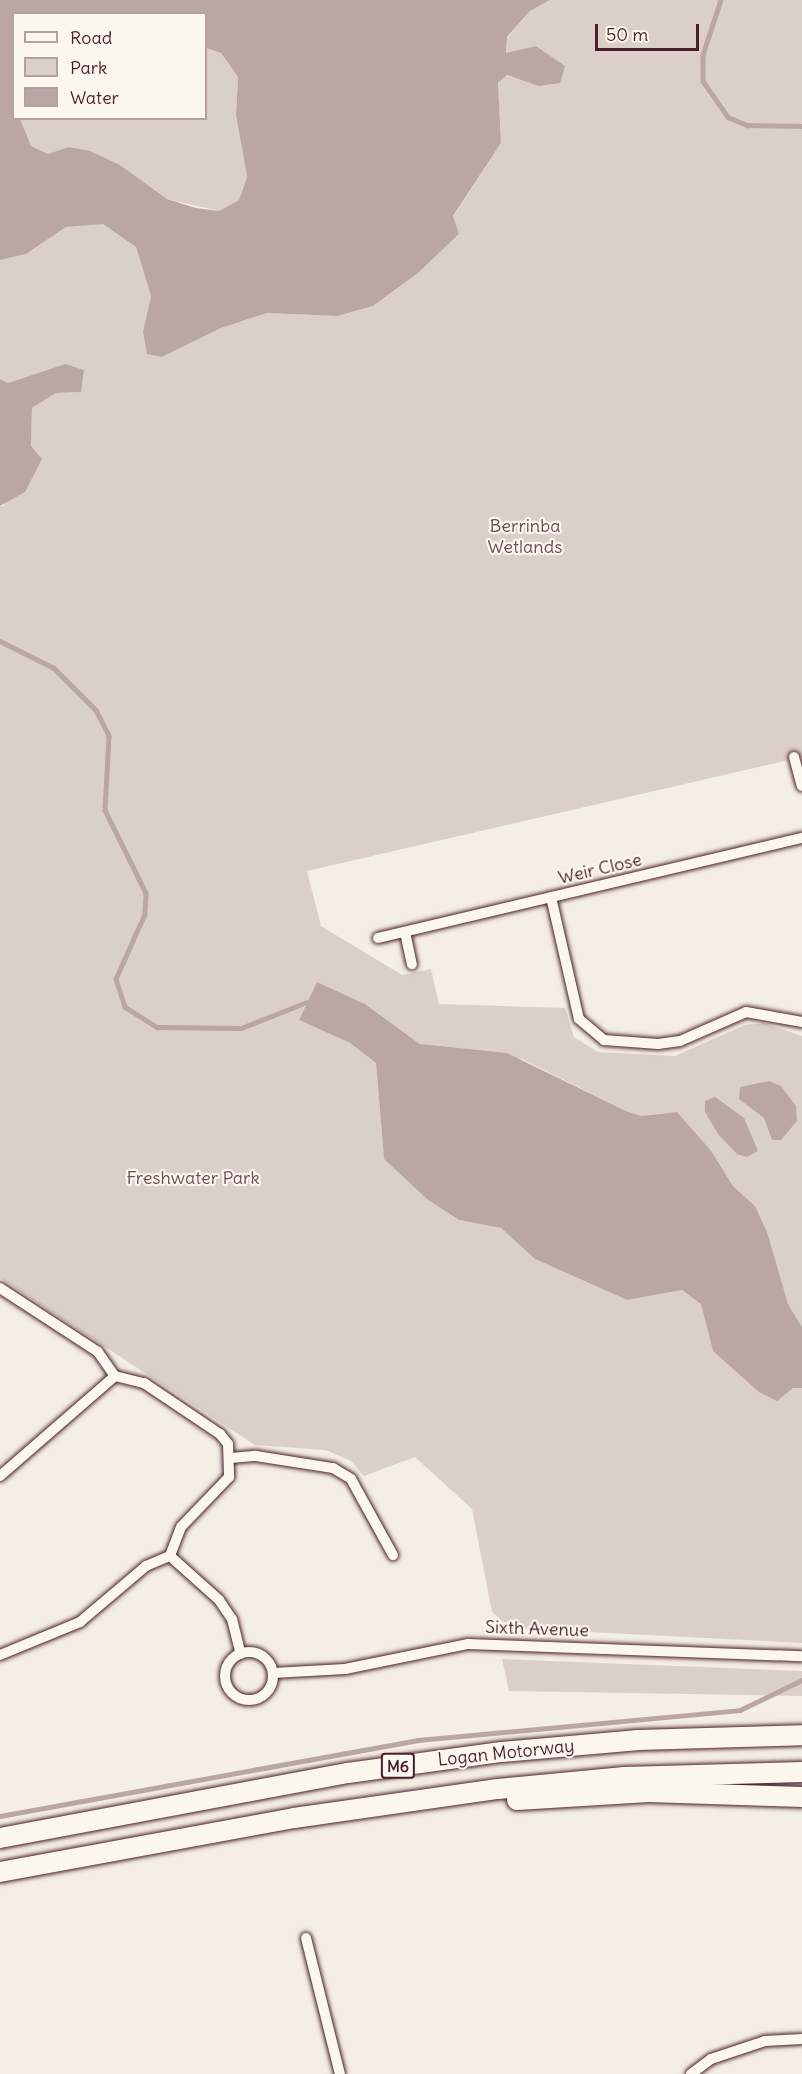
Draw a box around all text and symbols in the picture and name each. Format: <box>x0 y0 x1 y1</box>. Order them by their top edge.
legend <box>12 12 207 120</box>
scale bar <box>598 12 702 50</box>
text: 50 m <box>606 23 648 46</box>
text: Road <box>70 26 112 49</box>
text: Park <box>70 56 107 79</box>
text: Water <box>70 86 119 109</box>
park label: Berrinba Wetlands <box>488 516 562 558</box>
street label: Weir Close <box>556 849 644 889</box>
park label: Freshwater Park <box>126 1167 260 1189</box>
street label: Sixth Avenue <box>485 1616 589 1642</box>
street label: Logan Motorway <box>437 1735 575 1771</box>
road number: M6 <box>380 1753 416 1779</box>

